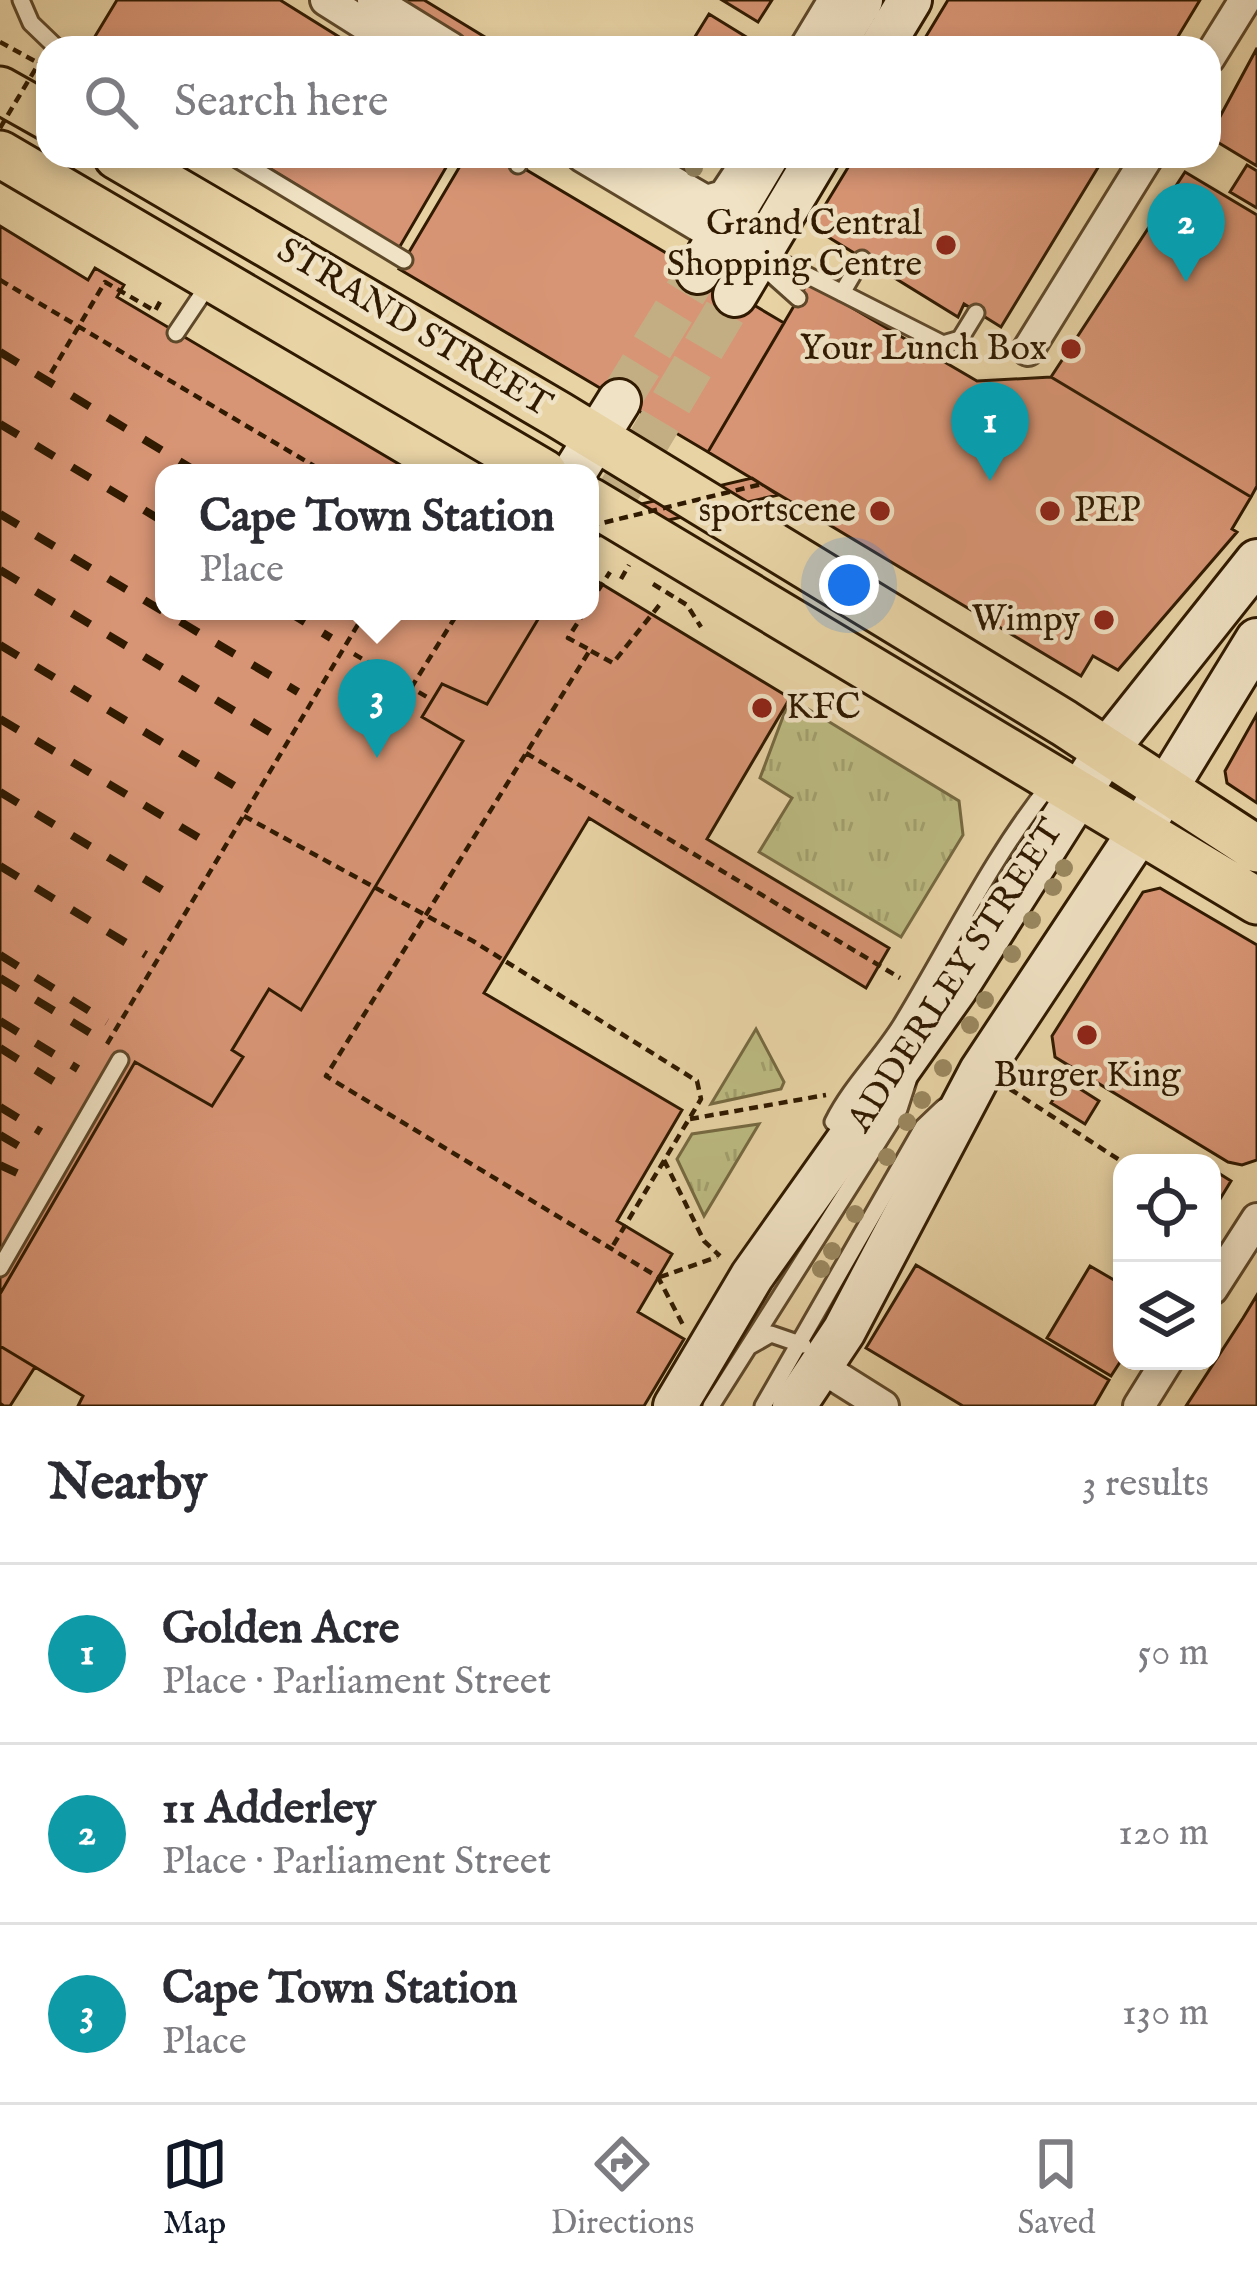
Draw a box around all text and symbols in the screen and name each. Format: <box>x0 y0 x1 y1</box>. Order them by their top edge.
search box <box>36 36 1221 168</box>
icon: search <box>78 69 144 135</box>
text: Search here <box>174 74 388 131</box>
pin: 2 <box>1147 183 1225 282</box>
place label: Grand Central Shopping Centre <box>667 201 922 288</box>
street label: STRAND STREET <box>268 228 560 428</box>
marker: Grand Central Shopping Centre <box>933 232 959 258</box>
place label: Your Lunch Box <box>799 326 1047 372</box>
marker: Your Lunch Box <box>1058 336 1084 362</box>
pin: 1 <box>951 382 1029 481</box>
popup <box>155 464 599 620</box>
place label: sportscene <box>699 488 856 534</box>
place label: PEP <box>1074 488 1141 534</box>
text: Cape Town Station <box>199 489 555 546</box>
marker: sportscene <box>867 498 893 524</box>
marker: PEP <box>1037 498 1063 524</box>
text: Place <box>199 546 284 595</box>
your location <box>819 555 879 615</box>
place label: Wimpy <box>971 597 1080 643</box>
marker: Wimpy <box>1091 607 1117 633</box>
pin: 3 <box>338 659 416 758</box>
place label: KFC <box>786 685 861 731</box>
marker: KFC <box>749 695 775 721</box>
street label: ADDERLEY STREET <box>837 811 1074 1142</box>
marker: Burger King <box>1074 1022 1100 1048</box>
place label: Burger King <box>993 1053 1181 1099</box>
map controls <box>1113 1154 1221 1370</box>
button: locate <box>1113 1154 1221 1262</box>
button: layers <box>1113 1262 1221 1370</box>
text: Nearby <box>48 1452 207 1517</box>
text: 3 results <box>1082 1460 1209 1509</box>
text: Golden Acre <box>162 1601 399 1658</box>
text: 1 <box>80 1629 94 1678</box>
text: 50 m <box>1137 1629 1209 1678</box>
text: Place · Parliament Street <box>162 1658 551 1707</box>
text: 11 Adderley <box>162 1781 376 1838</box>
text: 2 <box>78 1809 96 1858</box>
text: 120 m <box>1118 1809 1209 1858</box>
text: Place · Parliament Street <box>162 1838 551 1887</box>
text: Cape Town Station <box>162 1961 518 2018</box>
text: 3 <box>80 1989 94 2038</box>
text: 130 m <box>1122 1989 1209 2038</box>
text: Place <box>162 2018 247 2067</box>
tab: Map <box>162 2131 228 2245</box>
tab: Directions <box>551 2131 694 2245</box>
tab: Saved <box>1017 2131 1095 2245</box>

